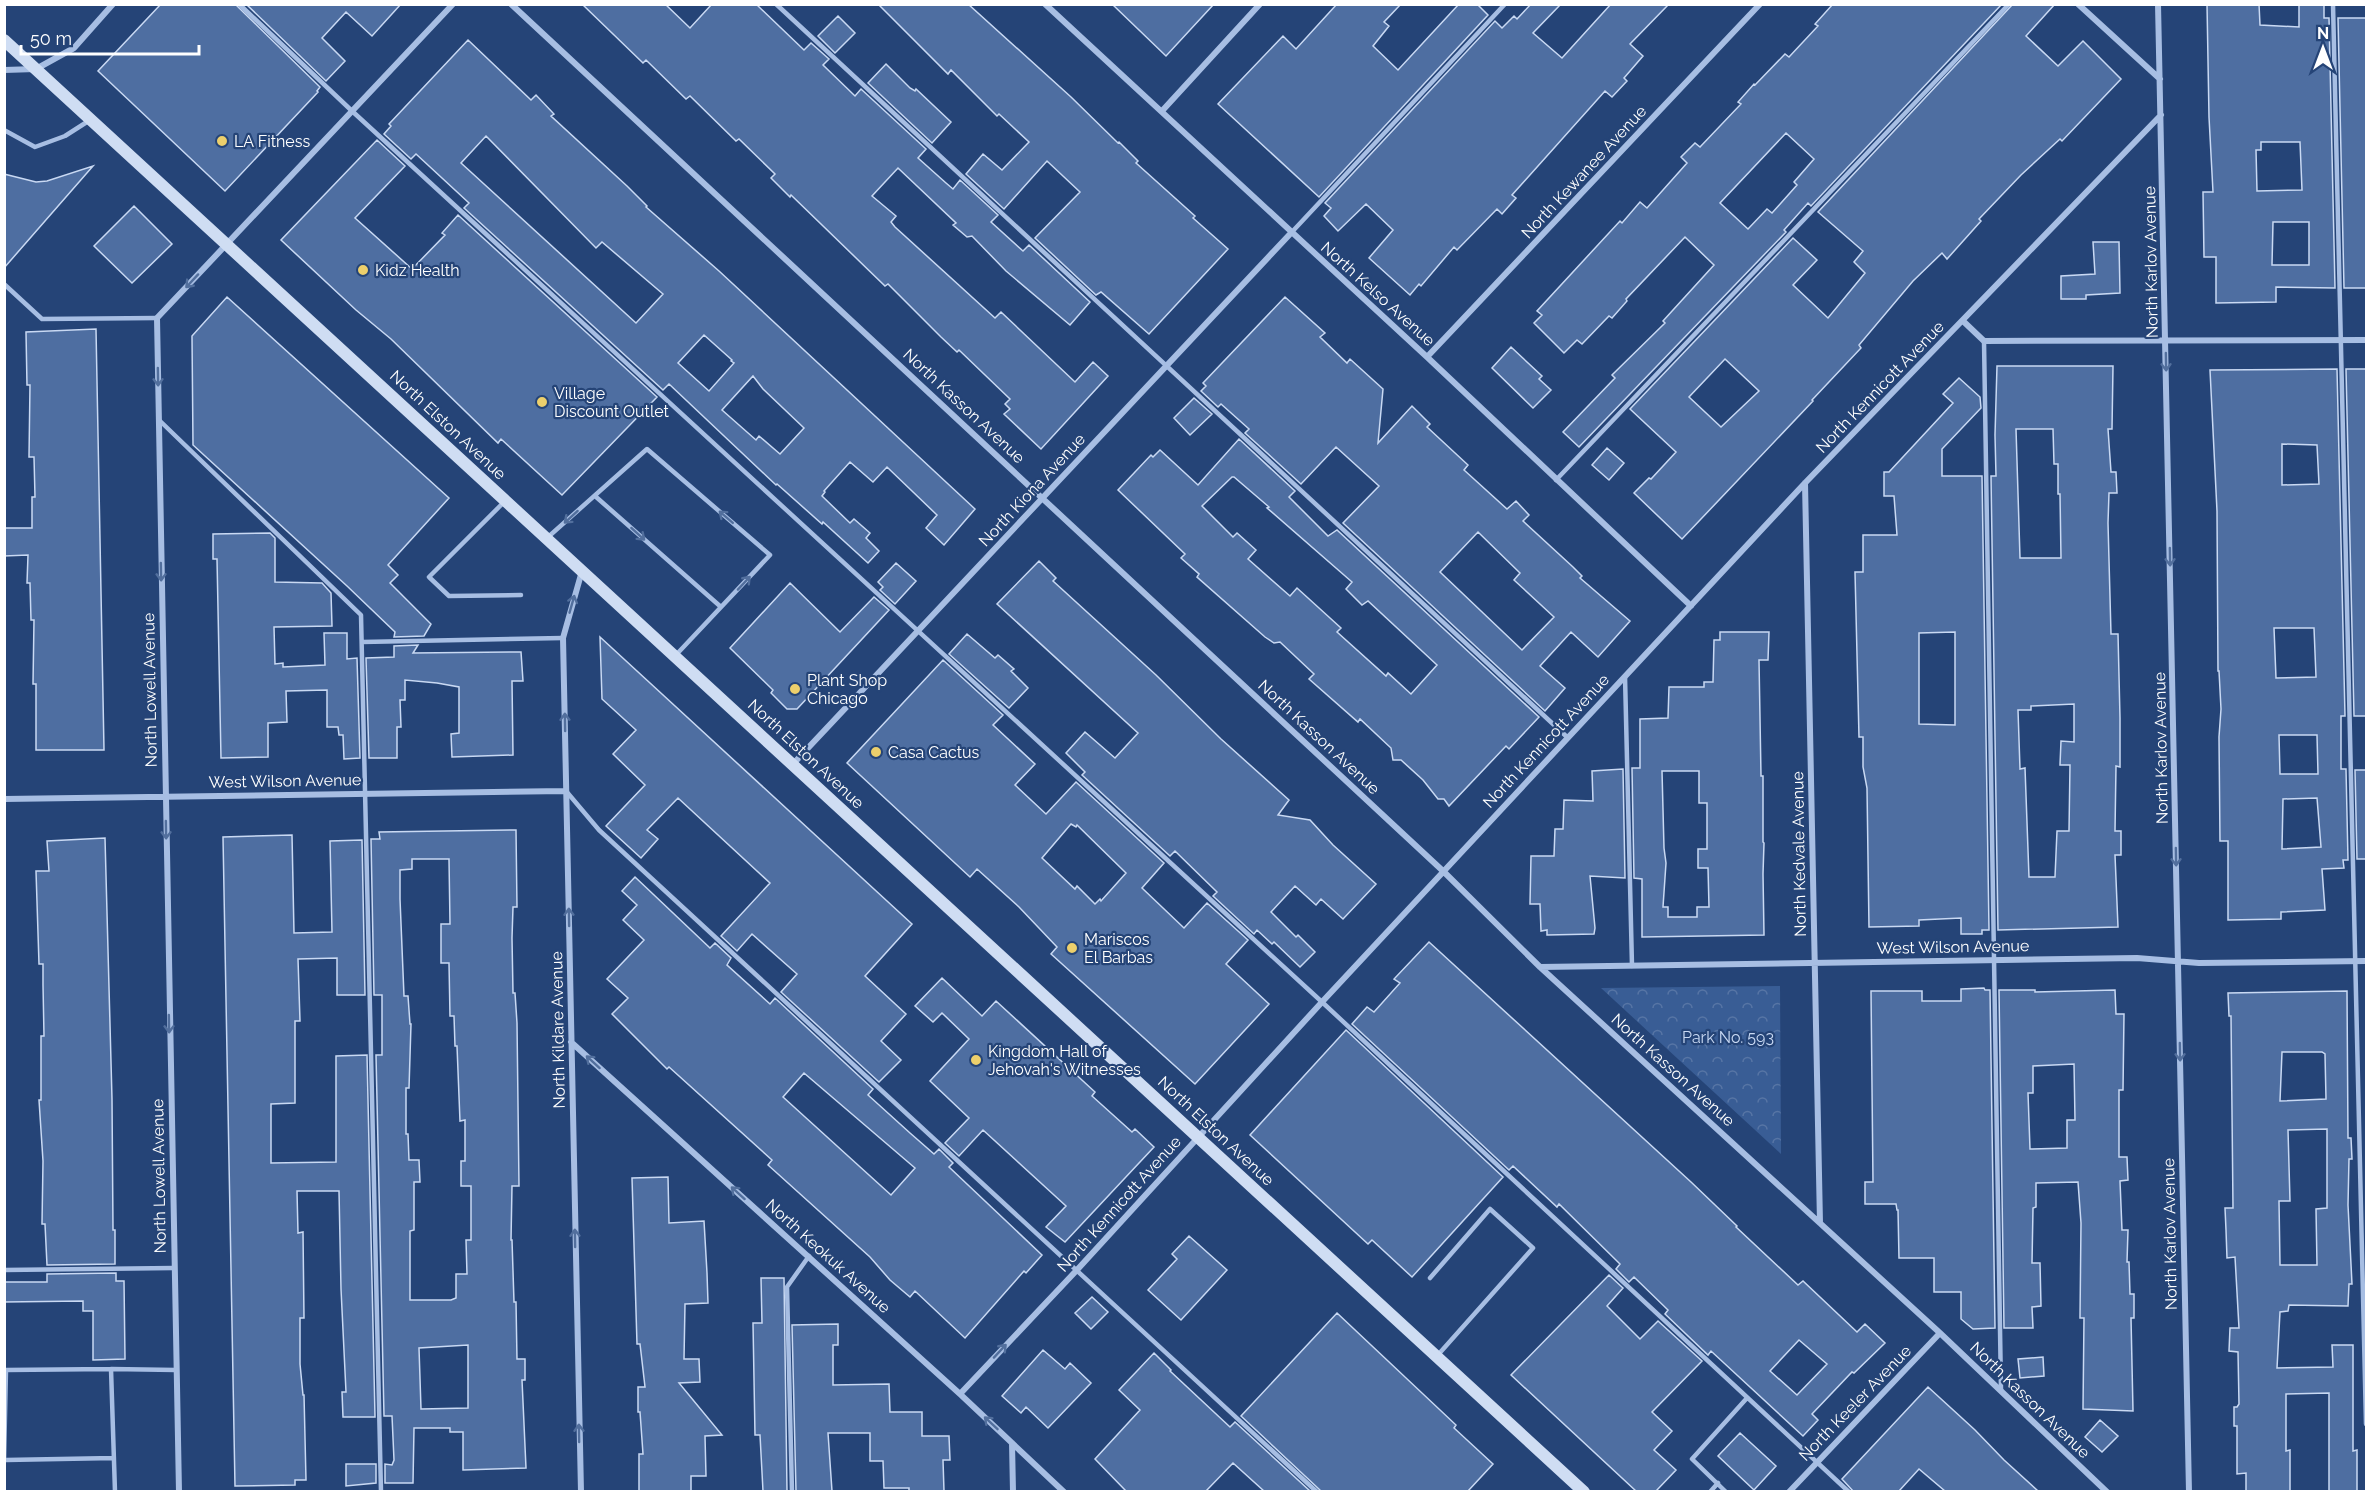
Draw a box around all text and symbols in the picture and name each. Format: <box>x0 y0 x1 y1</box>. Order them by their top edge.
scale bar <box>21 18 200 56</box>
north arrow <box>2293 18 2353 78</box>
text: N <box>2317 24 2329 43</box>
text: 50 m <box>30 28 72 49</box>
street label: North Kewanee Avenue <box>1518 102 1650 242</box>
place label: LA Fitness <box>234 132 310 151</box>
marker: LA Fitness <box>215 134 229 148</box>
street label: North Karlov Avenue <box>2140 186 2162 338</box>
street label: North Kelso Avenue <box>1317 238 1439 350</box>
place label: Kidz Health <box>375 261 460 280</box>
marker: Kidz Health <box>356 263 370 277</box>
one-way arrow <box>185 273 199 288</box>
street label: North Kennicott Avenue <box>1812 317 1948 457</box>
street label: North Kasson Avenue <box>899 345 1029 467</box>
one-way arrow <box>2161 352 2172 372</box>
one-way arrow <box>152 366 164 386</box>
street label: North Elston Avenue <box>386 366 510 484</box>
place label: Village Discount Outlet <box>554 384 670 421</box>
marker: Village Discount Outlet <box>535 395 549 409</box>
street label: North Kiona Avenue <box>975 430 1089 550</box>
one-way arrow <box>563 510 578 524</box>
one-way arrow <box>719 510 734 524</box>
one-way arrow <box>631 527 646 541</box>
one-way arrow <box>2165 547 2176 567</box>
one-way arrow <box>155 561 167 581</box>
one-way arrow <box>737 575 751 590</box>
one-way arrow <box>567 595 579 614</box>
street label: North Lowell Avenue <box>139 613 161 767</box>
street label: North Kennicott Avenue <box>1479 670 1613 812</box>
place label: Plant Shop Chicago <box>807 671 887 708</box>
street label: North Karlov Avenue <box>2150 672 2172 824</box>
street label: North Kasson Avenue <box>1254 676 1384 798</box>
marker: Plant Shop Chicago <box>788 682 802 696</box>
street label: North Elston Avenue <box>744 695 868 813</box>
one-way arrow <box>559 713 571 733</box>
place label: Casa Cactus <box>888 743 980 762</box>
marker: Casa Cactus <box>869 745 883 759</box>
street label: West Wilson Avenue <box>209 770 361 792</box>
street label: North Kedvale Avenue <box>1788 771 1810 937</box>
one-way arrow <box>160 819 171 839</box>
one-way arrow <box>2171 847 2182 867</box>
one-way arrow <box>563 908 575 928</box>
place label: Mariscos El Barbas <box>1084 930 1153 967</box>
street label: West Wilson Avenue <box>1877 936 2029 958</box>
marker: Mariscos El Barbas <box>1065 941 1079 955</box>
street label: North Kildare Avenue <box>547 951 569 1109</box>
street label: North Kasson Avenue <box>1607 1010 1739 1130</box>
one-way arrow <box>164 1014 175 1034</box>
park label: Park No. 593 <box>1682 1028 1774 1047</box>
place label: Kingdom Hall of Jehovah's Witnesses <box>988 1042 1141 1079</box>
one-way arrow <box>2175 1042 2186 1062</box>
marker: Kingdom Hall of Jehovah's Witnesses <box>969 1053 983 1067</box>
one-way arrow <box>586 1055 601 1069</box>
street label: North Elston Avenue <box>1154 1072 1278 1190</box>
street label: North Lowell Avenue <box>148 1099 170 1253</box>
street label: North Kennicott Avenue <box>1053 1132 1185 1276</box>
street label: North Karlov Avenue <box>2159 1158 2181 1310</box>
one-way arrow <box>731 1186 746 1200</box>
street label: North Keokuk Avenue <box>762 1195 894 1317</box>
one-way arrow <box>570 1229 581 1249</box>
street label: North Kasson Avenue <box>1966 1338 2094 1462</box>
street label: North Keeler Avenue <box>1795 1341 1915 1465</box>
one-way arrow <box>993 1344 1007 1359</box>
one-way arrow <box>984 1416 999 1430</box>
one-way arrow <box>574 1424 585 1444</box>

